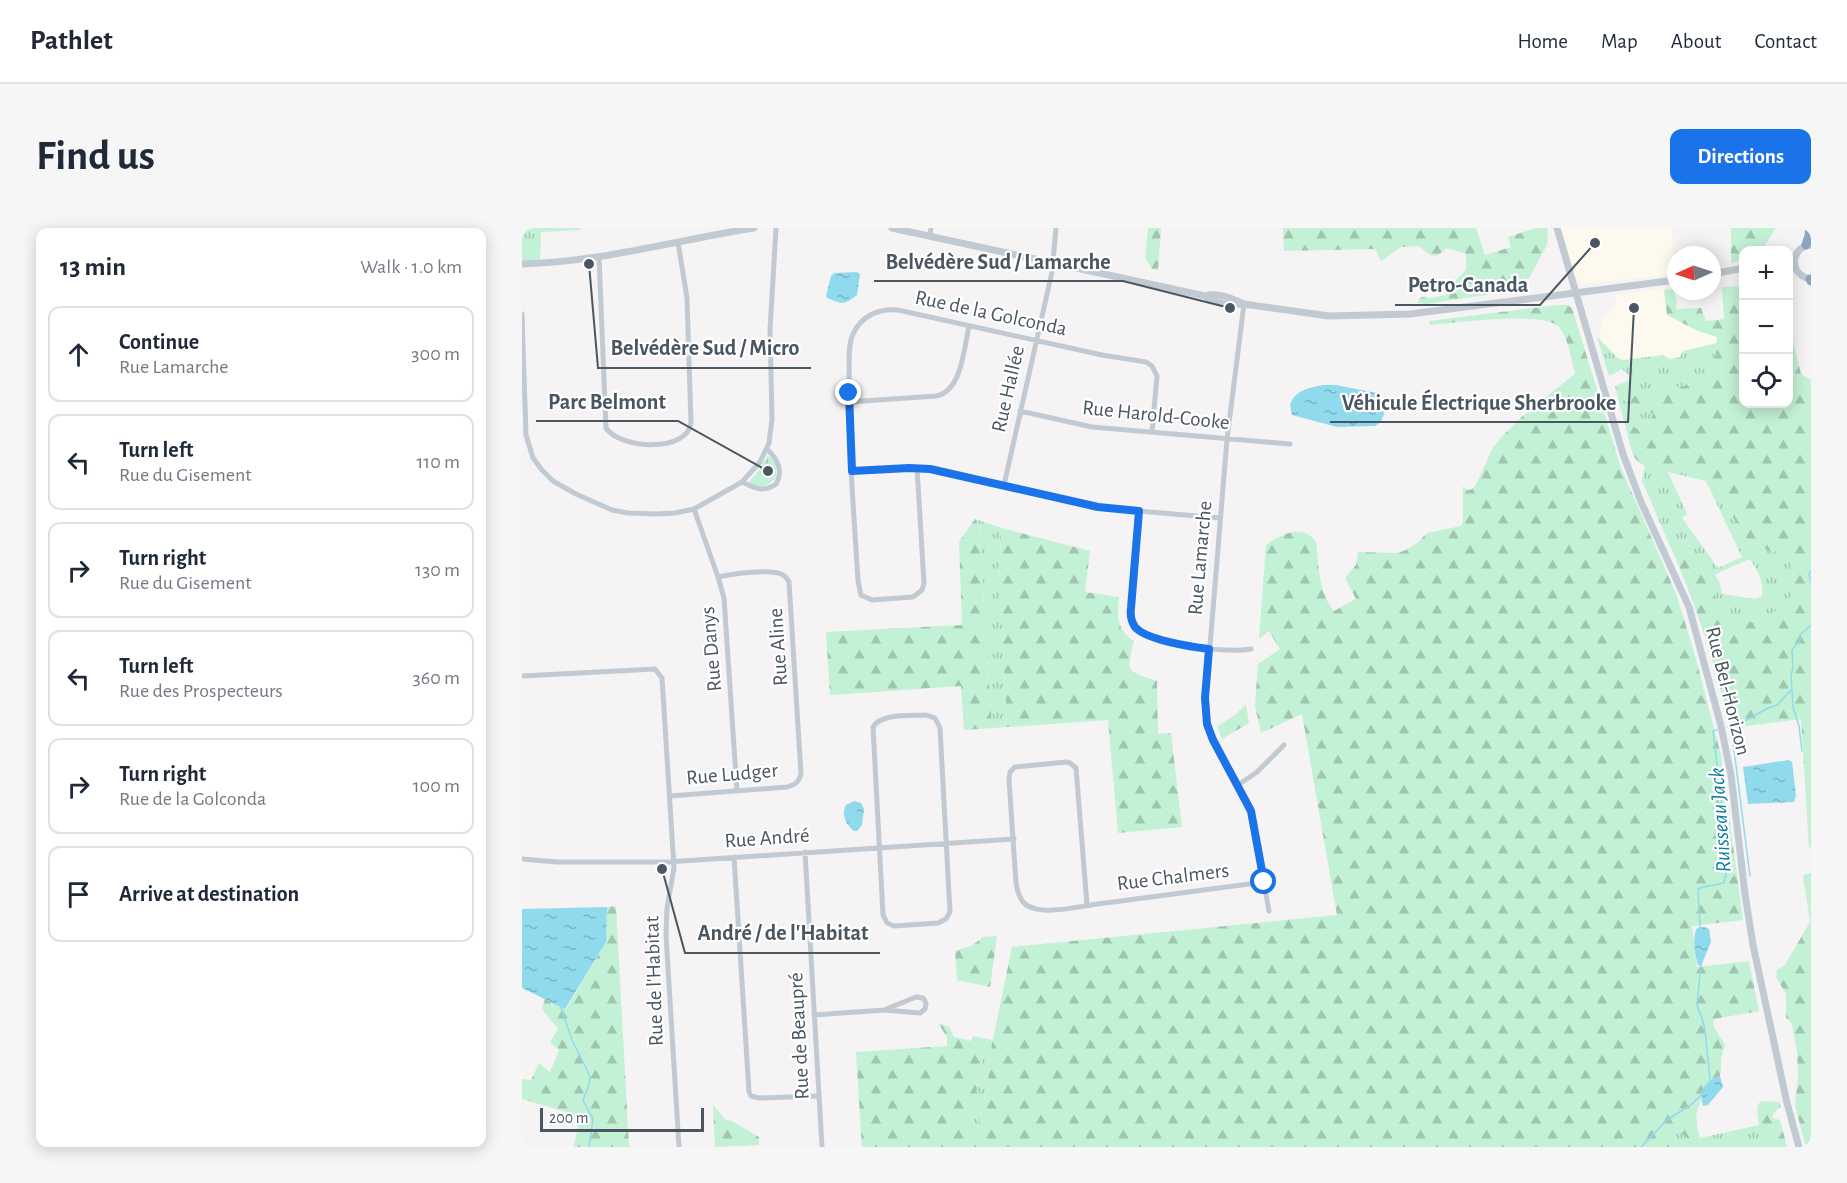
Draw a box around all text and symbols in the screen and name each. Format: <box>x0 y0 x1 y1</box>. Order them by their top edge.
text: Pathlet <box>30 27 113 55</box>
text: Home <box>1517 31 1568 52</box>
text: Map <box>1601 31 1638 52</box>
text: About <box>1671 31 1721 52</box>
text: Contact <box>1754 31 1817 52</box>
button: Directions <box>1670 129 1811 184</box>
text: Find us <box>36 135 155 177</box>
callout: Belvédère Sud / Lamarche <box>874 241 1123 281</box>
north arrow <box>1667 246 1721 300</box>
map controls <box>1739 246 1793 408</box>
button: + <box>1739 246 1793 300</box>
text: Belvédère Sud / Lamarche <box>885 251 1111 273</box>
text: 13 min <box>60 254 126 280</box>
text: Walk · 1.0 km <box>360 257 462 277</box>
callout: Petro-Canada <box>1395 265 1540 305</box>
text: Petro-Canada <box>1408 274 1529 296</box>
street label: Rue de la Golconda <box>913 287 1069 339</box>
button: − <box>1739 300 1793 354</box>
callout: Belvédère Sud / Micro <box>598 328 811 368</box>
text: Continue <box>119 331 199 353</box>
text: Belvédère Sud / Micro <box>611 337 800 359</box>
icon: ahead <box>62 338 95 371</box>
text: 300 m <box>411 344 460 364</box>
street label: Rue Hallée <box>988 344 1028 434</box>
button: locate <box>1739 354 1793 408</box>
text: Rue Lamarche <box>119 357 229 377</box>
route end <box>835 379 861 405</box>
callout: Parc Belmont <box>536 381 678 421</box>
callout: Véhicule Électrique Sherbrooke <box>1330 382 1628 422</box>
text: Véhicule Électrique Sherbrooke <box>1342 389 1616 414</box>
text: Parc Belmont <box>548 391 666 413</box>
street label: Rue Harold-Cooke <box>1081 397 1231 433</box>
text: Turn left <box>119 439 193 461</box>
icon: left <box>62 446 95 479</box>
text: 110 m <box>416 452 460 472</box>
text: Rue du Gisement <box>119 465 252 485</box>
street label: Rue Lamarche <box>1185 500 1215 616</box>
text: Turn right <box>119 547 206 569</box>
icon: right <box>62 554 95 587</box>
text: 130 m <box>415 560 460 580</box>
text: Rue du Gisement <box>119 573 252 593</box>
street label: Rue Danys <box>697 606 725 692</box>
street label: Rue Aline <box>765 607 791 687</box>
street label: Rue Bel-Horizon <box>1702 624 1754 758</box>
text: Turn left <box>119 655 193 677</box>
icon: left <box>62 662 95 695</box>
text: 360 m <box>413 668 460 688</box>
text: Rue des Prospecteurs <box>119 681 283 701</box>
street label: Rue Ludger <box>685 760 779 788</box>
text: Turn right <box>119 763 206 785</box>
water label: Ruisseau Jack <box>1705 767 1735 873</box>
icon: right <box>62 770 95 803</box>
text: 100 m <box>413 776 460 796</box>
text: Rue de la Golconda <box>119 789 266 809</box>
street label: Rue André <box>724 825 810 851</box>
street label: Rue Chalmers <box>1116 860 1230 894</box>
route start <box>1250 868 1276 894</box>
icon: arrive <box>62 878 95 911</box>
text: Arrive at destination <box>119 883 299 905</box>
callout: André / de l'Habitat <box>685 913 880 953</box>
street label: Rue de l'Habitat <box>641 915 667 1047</box>
text: André / de l'Habitat <box>698 922 869 944</box>
street label: Rue de Beaupré <box>785 972 813 1100</box>
scale bar <box>540 1105 704 1132</box>
text: 200 m <box>549 1110 589 1126</box>

